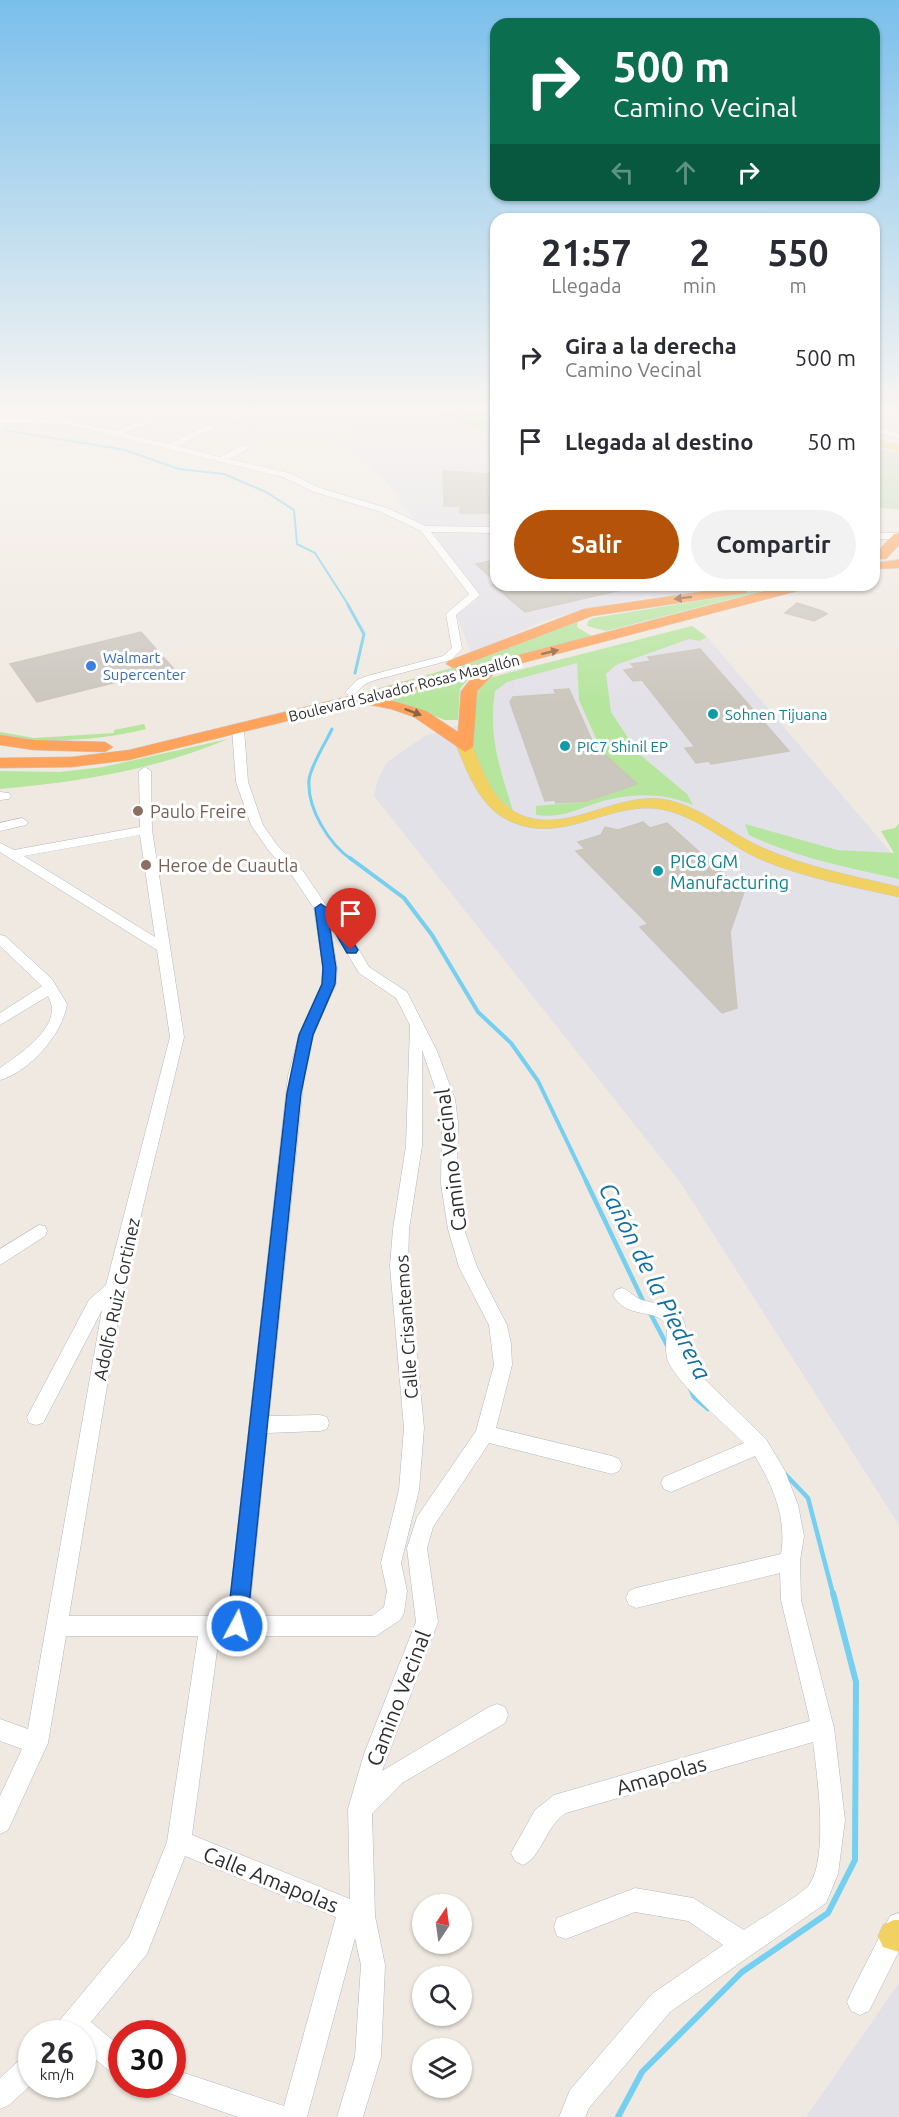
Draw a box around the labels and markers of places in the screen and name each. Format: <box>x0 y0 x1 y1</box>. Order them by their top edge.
place label: Walmart Supercenter <box>103 649 186 683</box>
marker: Walmart Supercenter <box>84 659 98 673</box>
place label: Sohnen Tijuana <box>725 706 828 723</box>
marker: Sohnen Tijuana <box>706 707 720 721</box>
place label: PIC7 Shinil EP <box>577 738 668 755</box>
marker: PIC7 Shinil EP <box>558 739 572 753</box>
place label: Paulo Freire <box>150 801 247 821</box>
marker: Paulo Freire <box>131 804 145 818</box>
place label: PIC8 GM Manufacturing <box>670 851 789 892</box>
place label: Heroe de Cuautla <box>158 855 298 875</box>
marker: Heroe de Cuautla <box>139 858 153 872</box>
marker: PIC8 GM Manufacturing <box>651 864 665 878</box>
pin <box>325 888 376 950</box>

